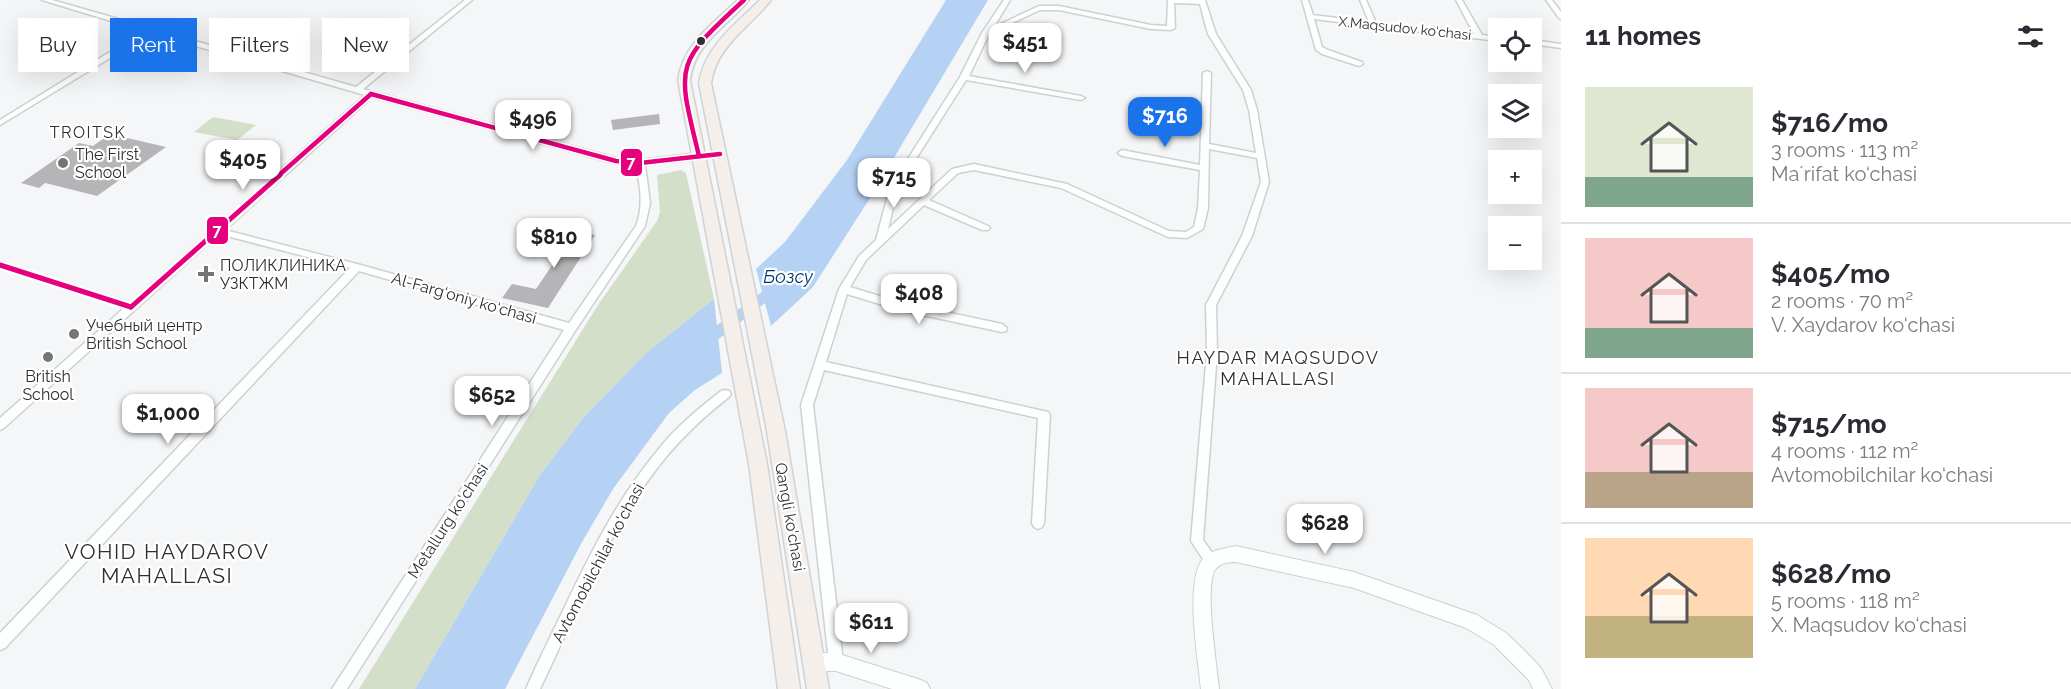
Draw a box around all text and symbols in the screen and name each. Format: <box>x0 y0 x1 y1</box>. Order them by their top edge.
street label: X.Maqsudov ko‘chasi <box>1338 13 1472 43</box>
chip: Buy <box>18 18 98 72</box>
chip: Rent <box>110 18 197 72</box>
chip: Filters <box>209 18 310 72</box>
chip: New <box>322 18 409 72</box>
map controls <box>1488 18 1542 270</box>
button: locate <box>1488 18 1542 72</box>
icon: filters <box>2014 20 2047 53</box>
text: 11 homes <box>1585 21 1701 51</box>
pin: $451 <box>989 23 1061 74</box>
text: $451 <box>1002 30 1048 54</box>
unlabelled marker <box>695 35 707 47</box>
button: layers <box>1488 84 1542 138</box>
pin: $716 <box>1129 97 1201 148</box>
pin: $496 <box>497 100 569 151</box>
text: $716 <box>1142 104 1188 128</box>
text: $496 <box>509 107 557 131</box>
text: $716/mo <box>1771 108 1888 138</box>
icon: home <box>1633 111 1705 183</box>
district label: TROITSK <box>50 123 126 142</box>
text: 3 rooms · 113 m² <box>1771 138 1918 162</box>
pin: $405 <box>207 140 279 191</box>
place label: The First School <box>75 145 140 182</box>
text: $405 <box>219 147 267 171</box>
line badge: 7 <box>620 148 643 177</box>
button: + <box>1488 150 1542 204</box>
text: 7 <box>627 153 636 172</box>
marker: The First School <box>56 156 70 170</box>
pin: $715 <box>858 158 930 209</box>
text: Maʼrifat ko‘chasi <box>1771 162 1917 186</box>
text: $715 <box>872 165 916 189</box>
line badge: 7 <box>206 216 229 245</box>
button: − <box>1488 216 1542 270</box>
pin: $810 <box>518 218 590 269</box>
text: 7 <box>213 221 222 240</box>
text: $810 <box>531 225 577 249</box>
place label: ПОЛИКЛИНИКА УЗКТЖМ <box>220 256 346 293</box>
text: $405/mo <box>1771 259 1890 289</box>
icon: home <box>1633 262 1705 334</box>
marker: ПОЛИКЛИНИКА УЗКТЖМ <box>197 265 215 283</box>
water label: Бозсу <box>763 266 814 287</box>
street label: Al-Farg‘oniy ko‘chasi <box>389 268 539 328</box>
pin: $408 <box>883 274 955 325</box>
text: $408 <box>895 281 943 305</box>
text: 2 rooms · 70 m² <box>1771 289 1913 313</box>
text: V. Xaydarov ko‘chasi <box>1771 313 1955 337</box>
place label: Учебный центр British School <box>86 316 203 353</box>
marker: Учебный центр British School <box>67 327 81 341</box>
district label: HAYDAR MAQSUDOV MAHALLASI <box>1177 347 1379 389</box>
marker: British School <box>41 350 55 364</box>
place label: British School <box>22 367 74 404</box>
pin: $652 <box>456 376 528 427</box>
text: $652 <box>468 383 516 407</box>
pin: $1,000 <box>119 394 217 445</box>
text: $1,000 <box>136 401 200 425</box>
text: $715/mo <box>1771 409 1887 439</box>
icon: home <box>1633 412 1705 484</box>
text: 4 rooms · 112 m² <box>1771 439 1918 463</box>
street label: Metallurg ko‘chasi <box>404 460 492 582</box>
street label: Qangli ko‘chasi <box>771 461 809 573</box>
text: Avtomobilchilar ko‘chasi <box>1771 463 1993 487</box>
street label: Avtomobilchilar ko‘chasi <box>548 480 648 646</box>
pin: $628 <box>1289 504 1361 555</box>
text: $628 <box>1301 511 1349 535</box>
district label: VOHID HAYDAROV MAHALLASI <box>64 539 270 588</box>
text: $628/mo <box>1771 559 1891 589</box>
icon: home <box>1633 562 1705 634</box>
text: 5 rooms · 118 m² <box>1771 589 1920 613</box>
pin: $611 <box>835 603 907 654</box>
text: $611 <box>849 610 893 634</box>
text: X. Maqsudov ko‘chasi <box>1771 613 1967 637</box>

